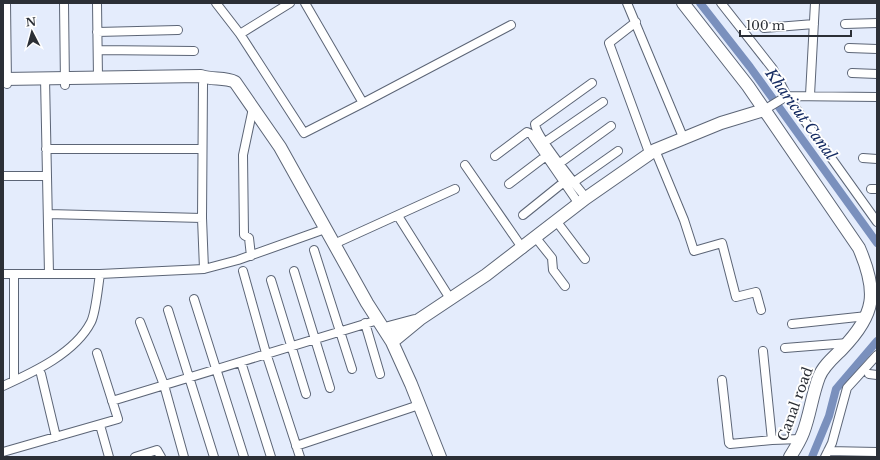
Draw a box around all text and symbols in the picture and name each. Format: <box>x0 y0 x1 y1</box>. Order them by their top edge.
north arrow <box>12 12 52 52</box>
scale bar <box>740 12 851 38</box>
text: N <box>25 14 37 30</box>
text: 100 m <box>746 18 785 33</box>
water label: Kharicut Canal <box>761 64 841 164</box>
street label: Canal road <box>773 364 817 444</box>

